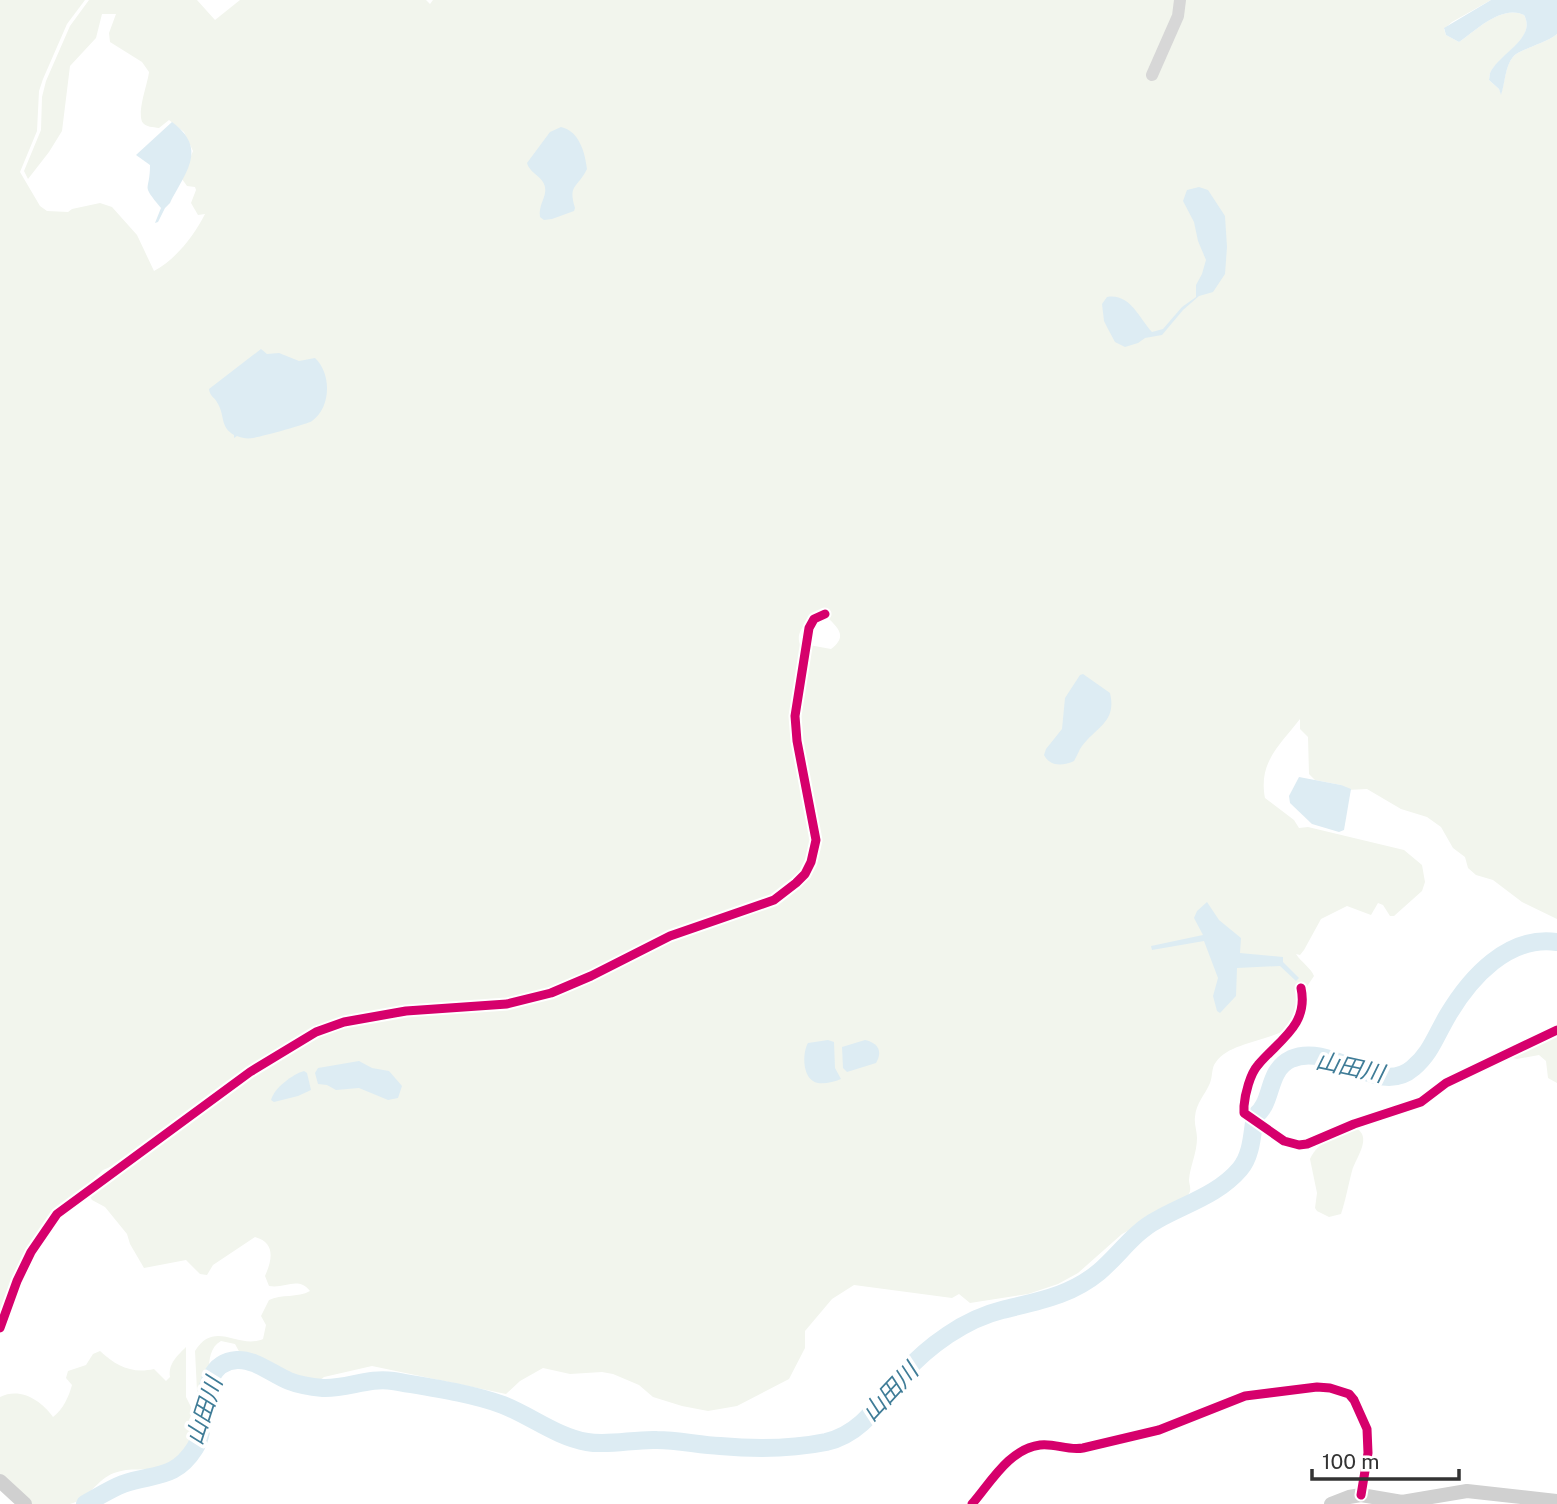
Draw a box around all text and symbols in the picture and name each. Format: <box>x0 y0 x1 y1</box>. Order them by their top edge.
water label: 山田川 <box>1314 1046 1390 1088</box>
water label: 山田川 <box>856 1355 925 1426</box>
water label: 山田川 <box>180 1371 228 1448</box>
scale bar <box>1312 1438 1459 1482</box>
text: 100 m <box>1322 1449 1379 1474</box>

